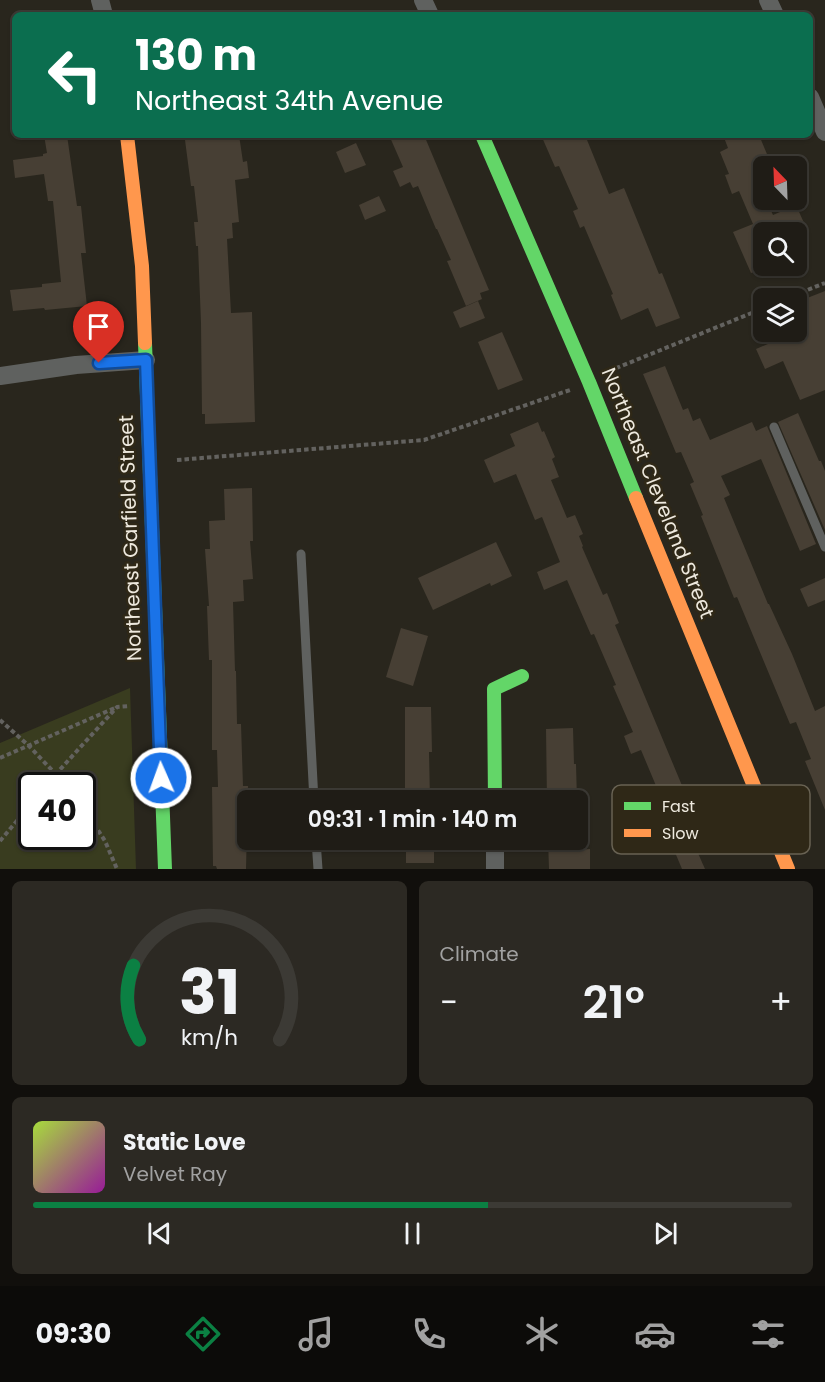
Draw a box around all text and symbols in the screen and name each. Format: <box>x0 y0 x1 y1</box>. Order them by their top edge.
text: 130 m <box>135 26 257 85</box>
icon: left <box>36 36 114 114</box>
text: Northeast 34th Avenue <box>135 82 443 119</box>
north arrow <box>753 156 807 210</box>
map controls <box>753 156 807 342</box>
button: search <box>753 222 807 276</box>
button: layers <box>753 288 807 342</box>
pin <box>73 301 124 363</box>
icon: arrive <box>82 310 115 343</box>
street label: Northeast Cleveland Street <box>595 363 721 623</box>
street label: Northeast Garfield Street <box>112 415 148 661</box>
position arrow <box>129 746 193 810</box>
speed limit sign: 40 <box>18 772 96 850</box>
legend <box>612 785 810 854</box>
text: Fast <box>662 795 695 818</box>
text: 09:31 · 1 min · 140 m <box>308 804 517 835</box>
text: Slow <box>662 822 699 845</box>
text: Climate <box>440 940 519 968</box>
text: 31 <box>179 948 240 1036</box>
text: 21° <box>583 971 645 1034</box>
text: − <box>440 979 458 1026</box>
text: + <box>769 979 792 1026</box>
text: km/h <box>181 1022 238 1053</box>
text: Static Love <box>123 1127 246 1158</box>
text: Velvet Ray <box>123 1160 227 1188</box>
icon: previous <box>143 1217 176 1250</box>
icon: pause <box>396 1217 429 1250</box>
icon: next <box>649 1217 682 1250</box>
icon: directions <box>182 1313 224 1355</box>
icon: music <box>295 1313 337 1355</box>
icon: phone <box>408 1313 450 1355</box>
icon: climate <box>521 1313 563 1355</box>
icon: car <box>634 1313 676 1355</box>
icon: filters <box>747 1313 789 1355</box>
text: 09:30 <box>36 1315 111 1352</box>

